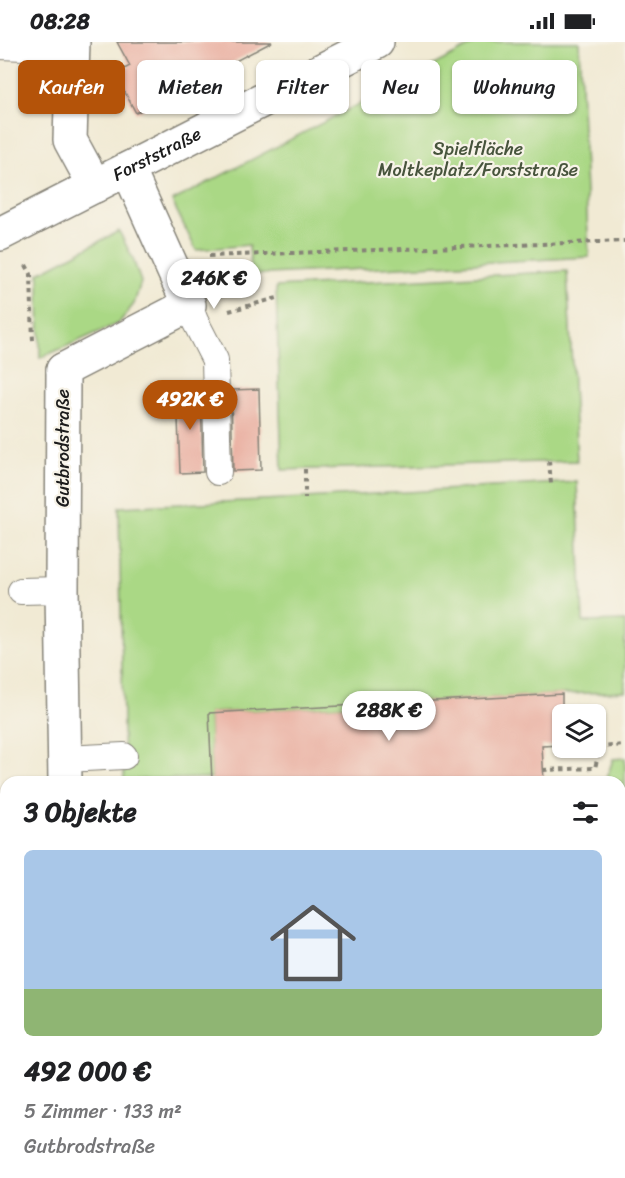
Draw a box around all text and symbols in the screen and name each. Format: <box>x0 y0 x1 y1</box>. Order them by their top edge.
text: 08:28 <box>30 2 90 41</box>
chip: Kaufen <box>18 60 125 114</box>
chip: Mieten <box>137 60 244 114</box>
chip: Filter <box>256 60 349 114</box>
chip: Neu <box>361 60 440 114</box>
chip: Wohnung <box>452 60 577 114</box>
street label: Forststraße <box>107 118 207 190</box>
park label: Spielfläche Moltkeplatz/Forststraße <box>378 133 578 186</box>
pin: 246K € <box>165 259 263 310</box>
text: 246K € <box>181 261 247 296</box>
pin: 492K € <box>141 380 239 431</box>
text: 492K € <box>157 382 223 417</box>
street label: Gutbrodstraße <box>47 389 79 507</box>
pin: 288K € <box>340 691 438 742</box>
text: 288K € <box>356 693 422 728</box>
map controls <box>552 704 606 758</box>
button: layers <box>552 704 606 758</box>
text: 3 Objekte <box>24 789 137 835</box>
icon: filters <box>569 796 602 829</box>
icon: home <box>259 889 367 997</box>
text: 492 000 € <box>24 1048 151 1094</box>
text: 5 Zimmer · 133 m² <box>24 1094 182 1129</box>
text: Gutbrodstraße <box>24 1129 155 1164</box>

